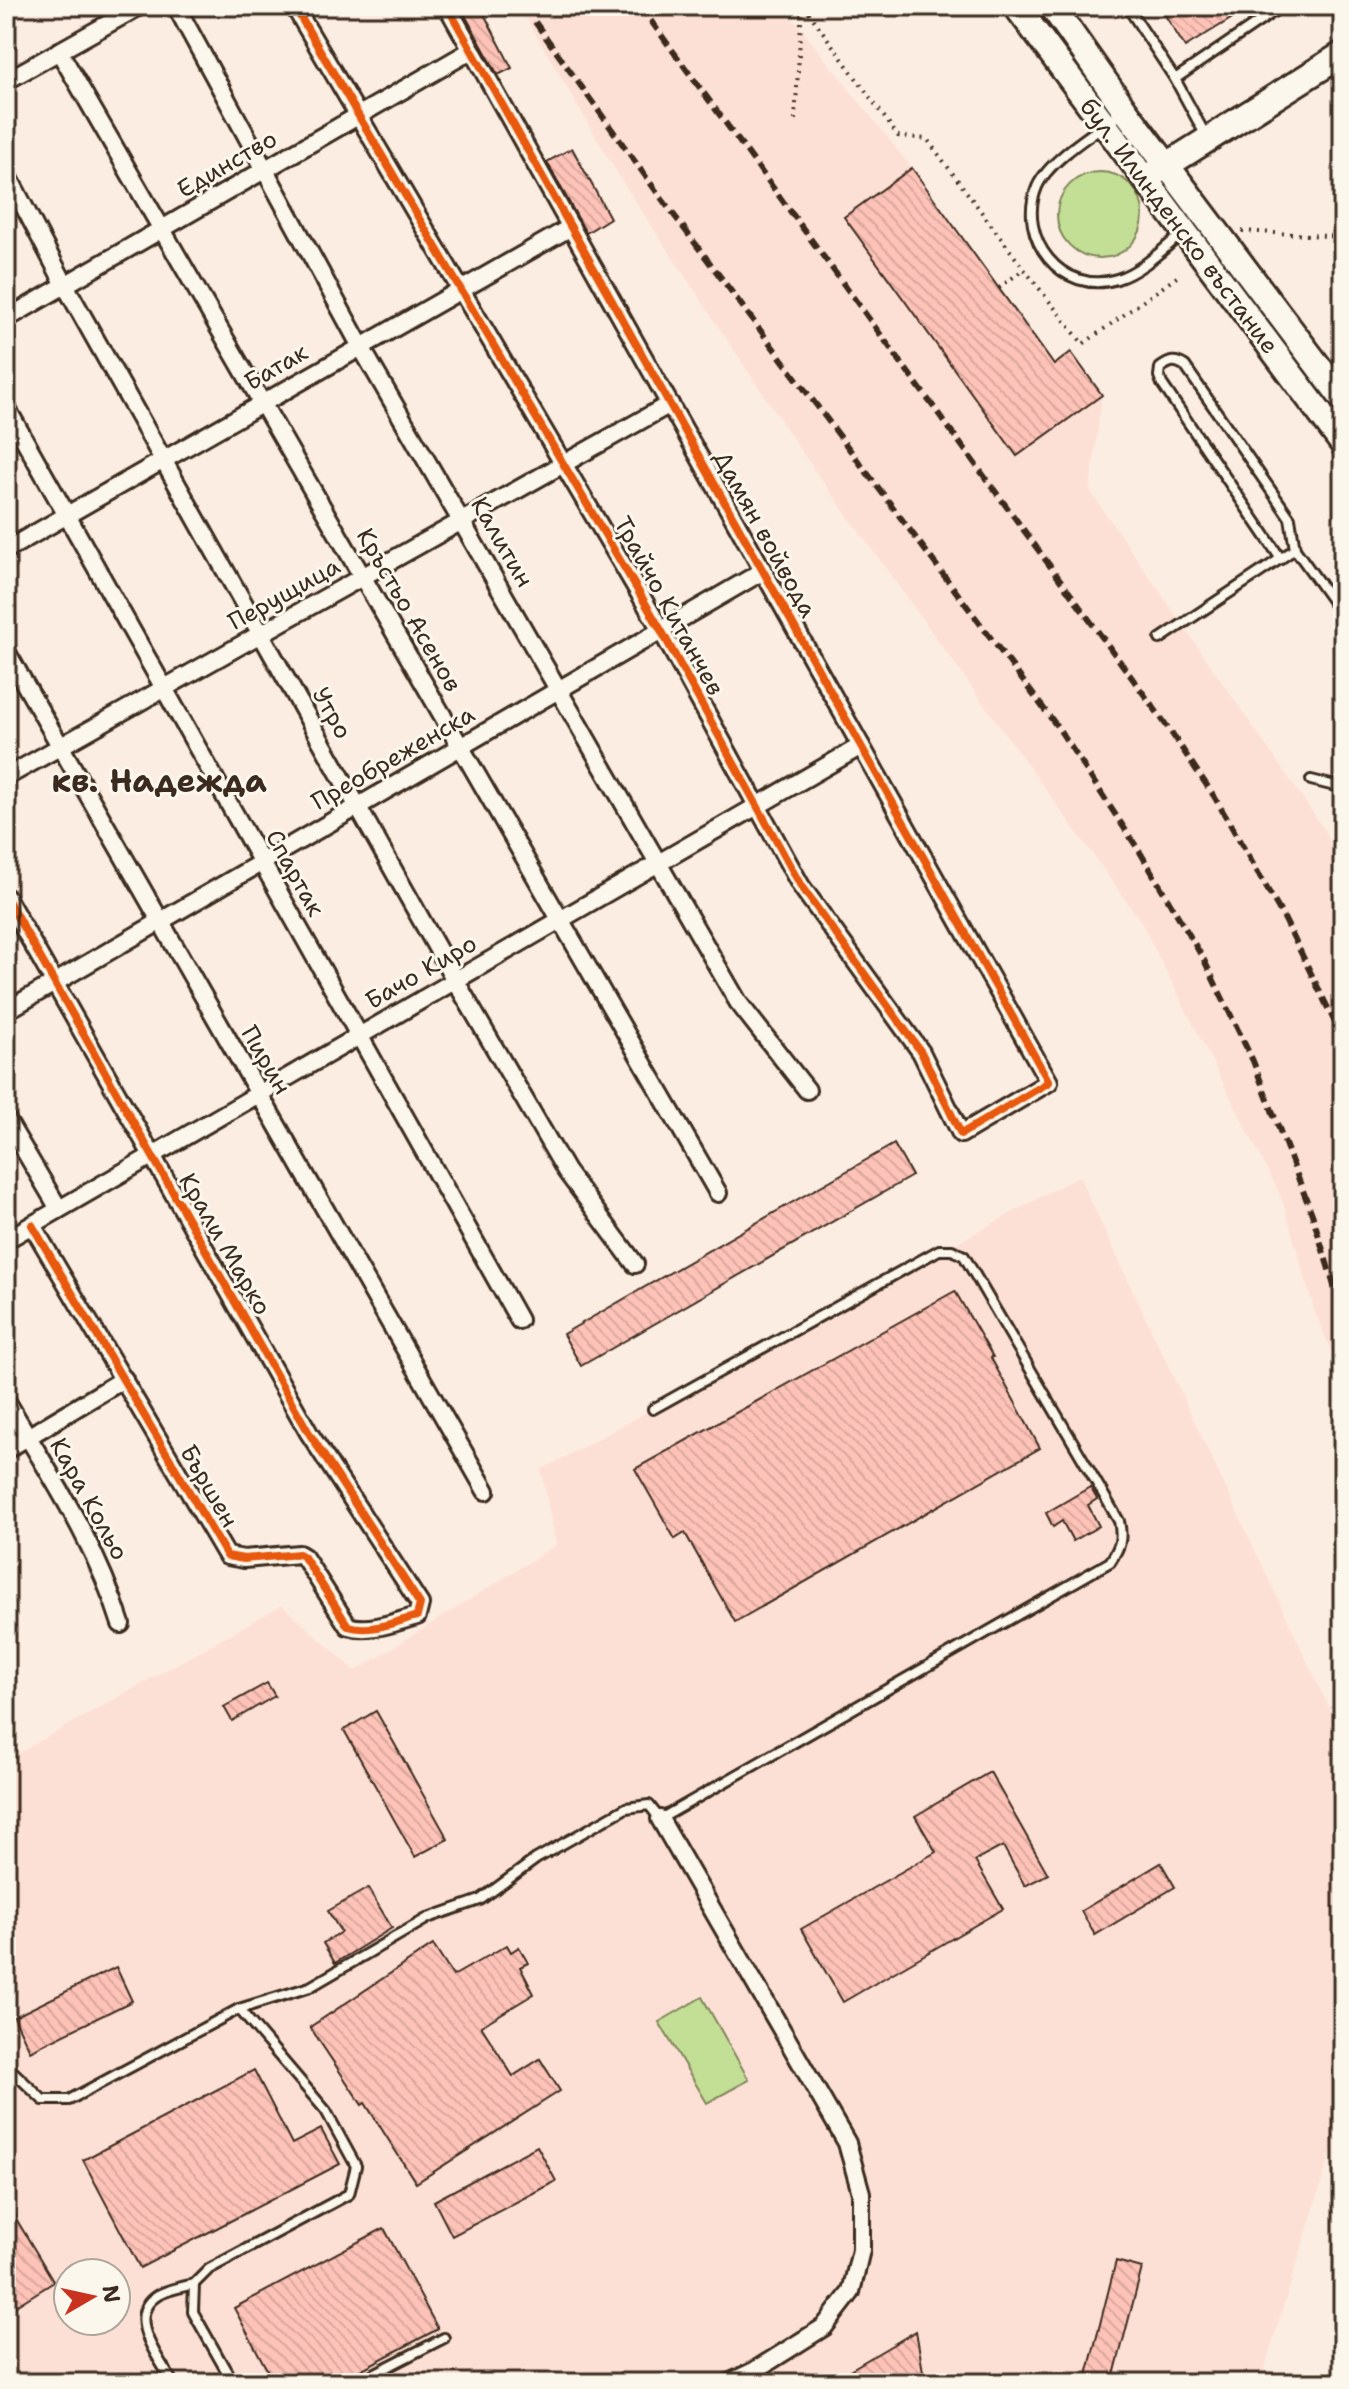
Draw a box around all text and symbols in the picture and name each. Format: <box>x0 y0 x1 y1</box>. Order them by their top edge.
street label: бул. Илинденско въстание <box>1072 92 1286 360</box>
street label: Единство <box>171 123 283 205</box>
street label: Батак <box>238 336 314 398</box>
street label: Дамян войвода <box>706 445 824 623</box>
street label: Калитин <box>463 491 541 593</box>
street label: Трайчо Китанчев <box>606 511 732 701</box>
street label: Кръстьо Асенов <box>349 522 469 698</box>
street label: Перущица <box>222 550 346 638</box>
street label: Утро <box>305 681 359 745</box>
street label: Преобреженска <box>306 698 481 818</box>
district label: кв. Надежда <box>51 759 267 802</box>
street label: Спартак <box>258 824 332 922</box>
street label: Бачо Киро <box>359 927 483 1017</box>
street label: Пирин <box>234 1020 298 1100</box>
street label: Крали Марко <box>171 1167 279 1321</box>
street label: Кара Кольо <box>42 1432 136 1566</box>
street label: Бършен <box>172 1439 246 1533</box>
north arrow <box>52 2257 132 2337</box>
text: N <box>96 2283 127 2305</box>

